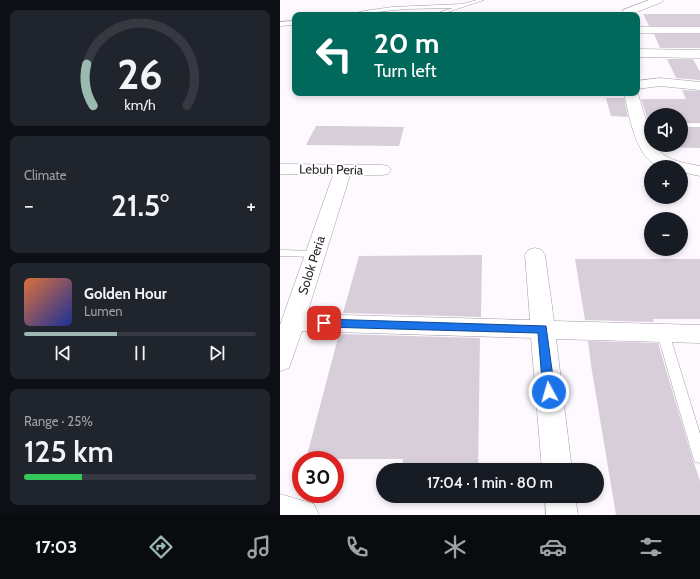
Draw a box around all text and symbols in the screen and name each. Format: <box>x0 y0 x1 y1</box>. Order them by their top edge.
text: 20 m <box>374 26 439 60</box>
icon: left <box>308 28 360 80</box>
text: 26 <box>117 49 163 99</box>
text: Turn left <box>374 60 437 82</box>
text: km/h <box>124 96 156 114</box>
map controls <box>644 108 688 256</box>
button: sound <box>644 108 688 152</box>
street label: Lebuh Peria <box>299 160 364 178</box>
button: + <box>644 160 688 204</box>
text: Climate <box>24 167 66 183</box>
text: 21.5° <box>111 187 169 224</box>
text: − <box>24 192 34 219</box>
text: + <box>246 192 256 219</box>
button: − <box>644 212 688 256</box>
street label: Solok Peria <box>294 233 328 296</box>
text: Golden Hour <box>84 285 167 303</box>
text: Lumen <box>84 303 123 319</box>
pin <box>307 306 341 340</box>
icon: arrive <box>313 312 335 334</box>
icon: previous <box>52 342 74 364</box>
icon: pause <box>129 342 151 364</box>
icon: next <box>206 342 228 364</box>
position arrow <box>528 371 570 413</box>
text: Range · 25% <box>24 413 93 429</box>
text: 125 km <box>24 433 114 470</box>
speed limit sign: 30 <box>292 451 344 503</box>
text: 17:04 · 1 min · 80 m <box>427 474 553 492</box>
icon: directions <box>147 533 175 561</box>
icon: music <box>245 533 273 561</box>
icon: phone <box>343 533 371 561</box>
icon: climate <box>441 533 469 561</box>
icon: car <box>539 533 567 561</box>
icon: filters <box>637 533 665 561</box>
text: 17:03 <box>35 536 77 558</box>

